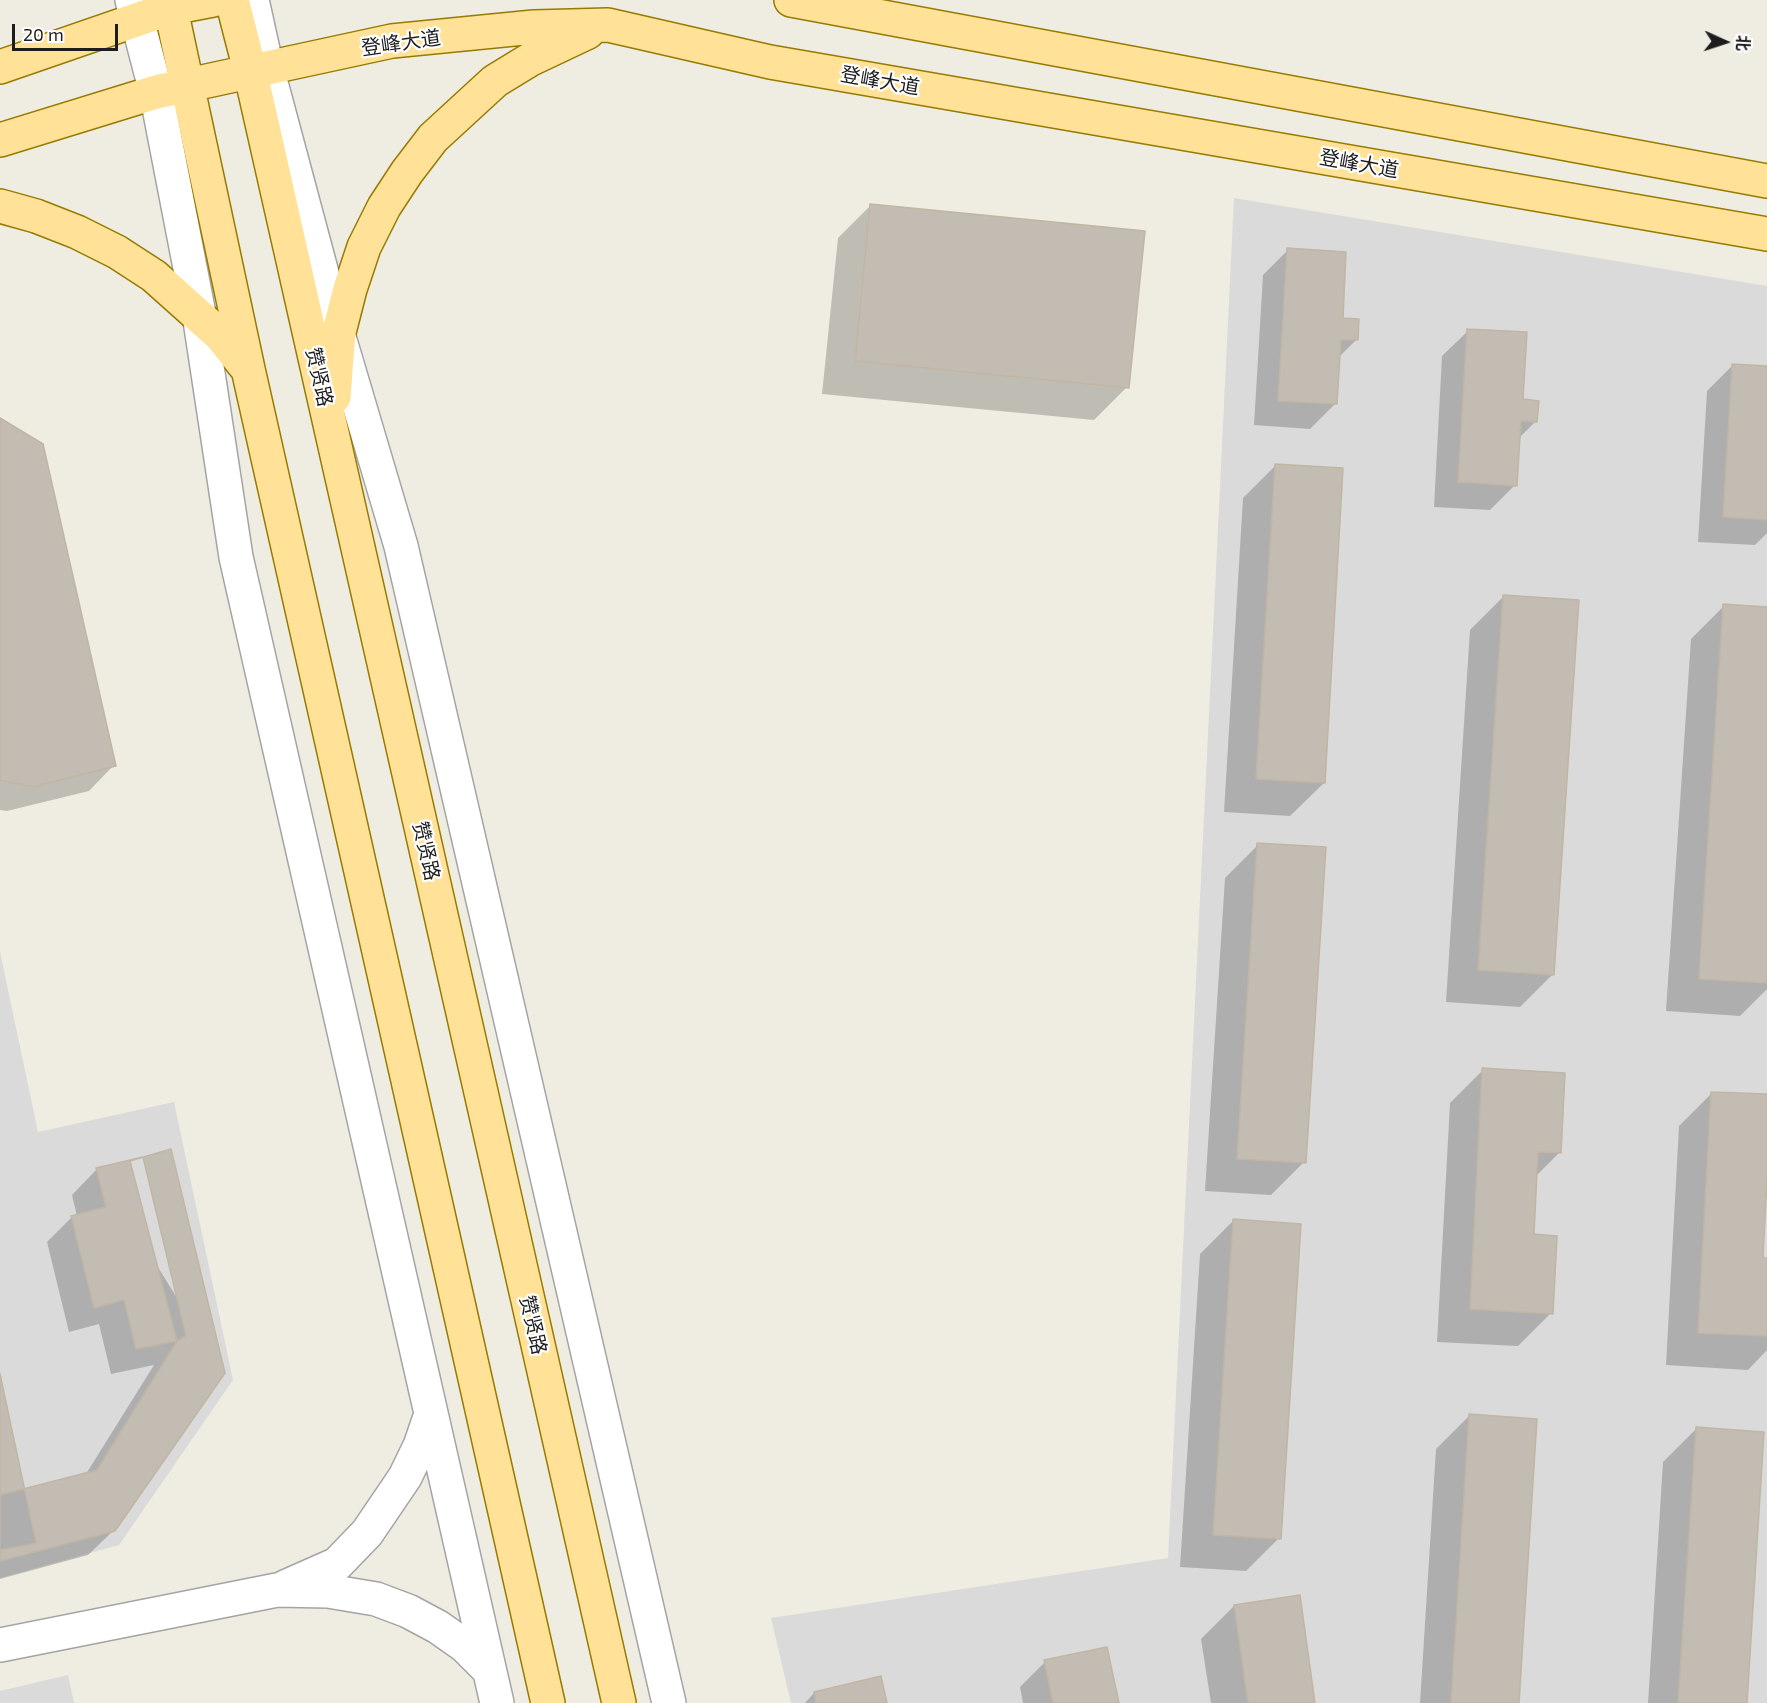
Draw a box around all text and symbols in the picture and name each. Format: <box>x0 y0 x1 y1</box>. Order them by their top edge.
scale bar <box>15 12 122 50</box>
north arrow <box>1695 12 1755 72</box>
text: 20 m <box>23 23 64 45</box>
street label: 登峰大道 <box>360 26 442 60</box>
text: 北 <box>1734 34 1753 51</box>
street label: 登峰大道 <box>839 62 921 100</box>
street label: 登峰大道 <box>1318 145 1400 183</box>
street label: 赞贤路 <box>301 345 337 409</box>
street label: 赞贤路 <box>408 819 444 883</box>
street label: 赞贤路 <box>515 1293 551 1357</box>

